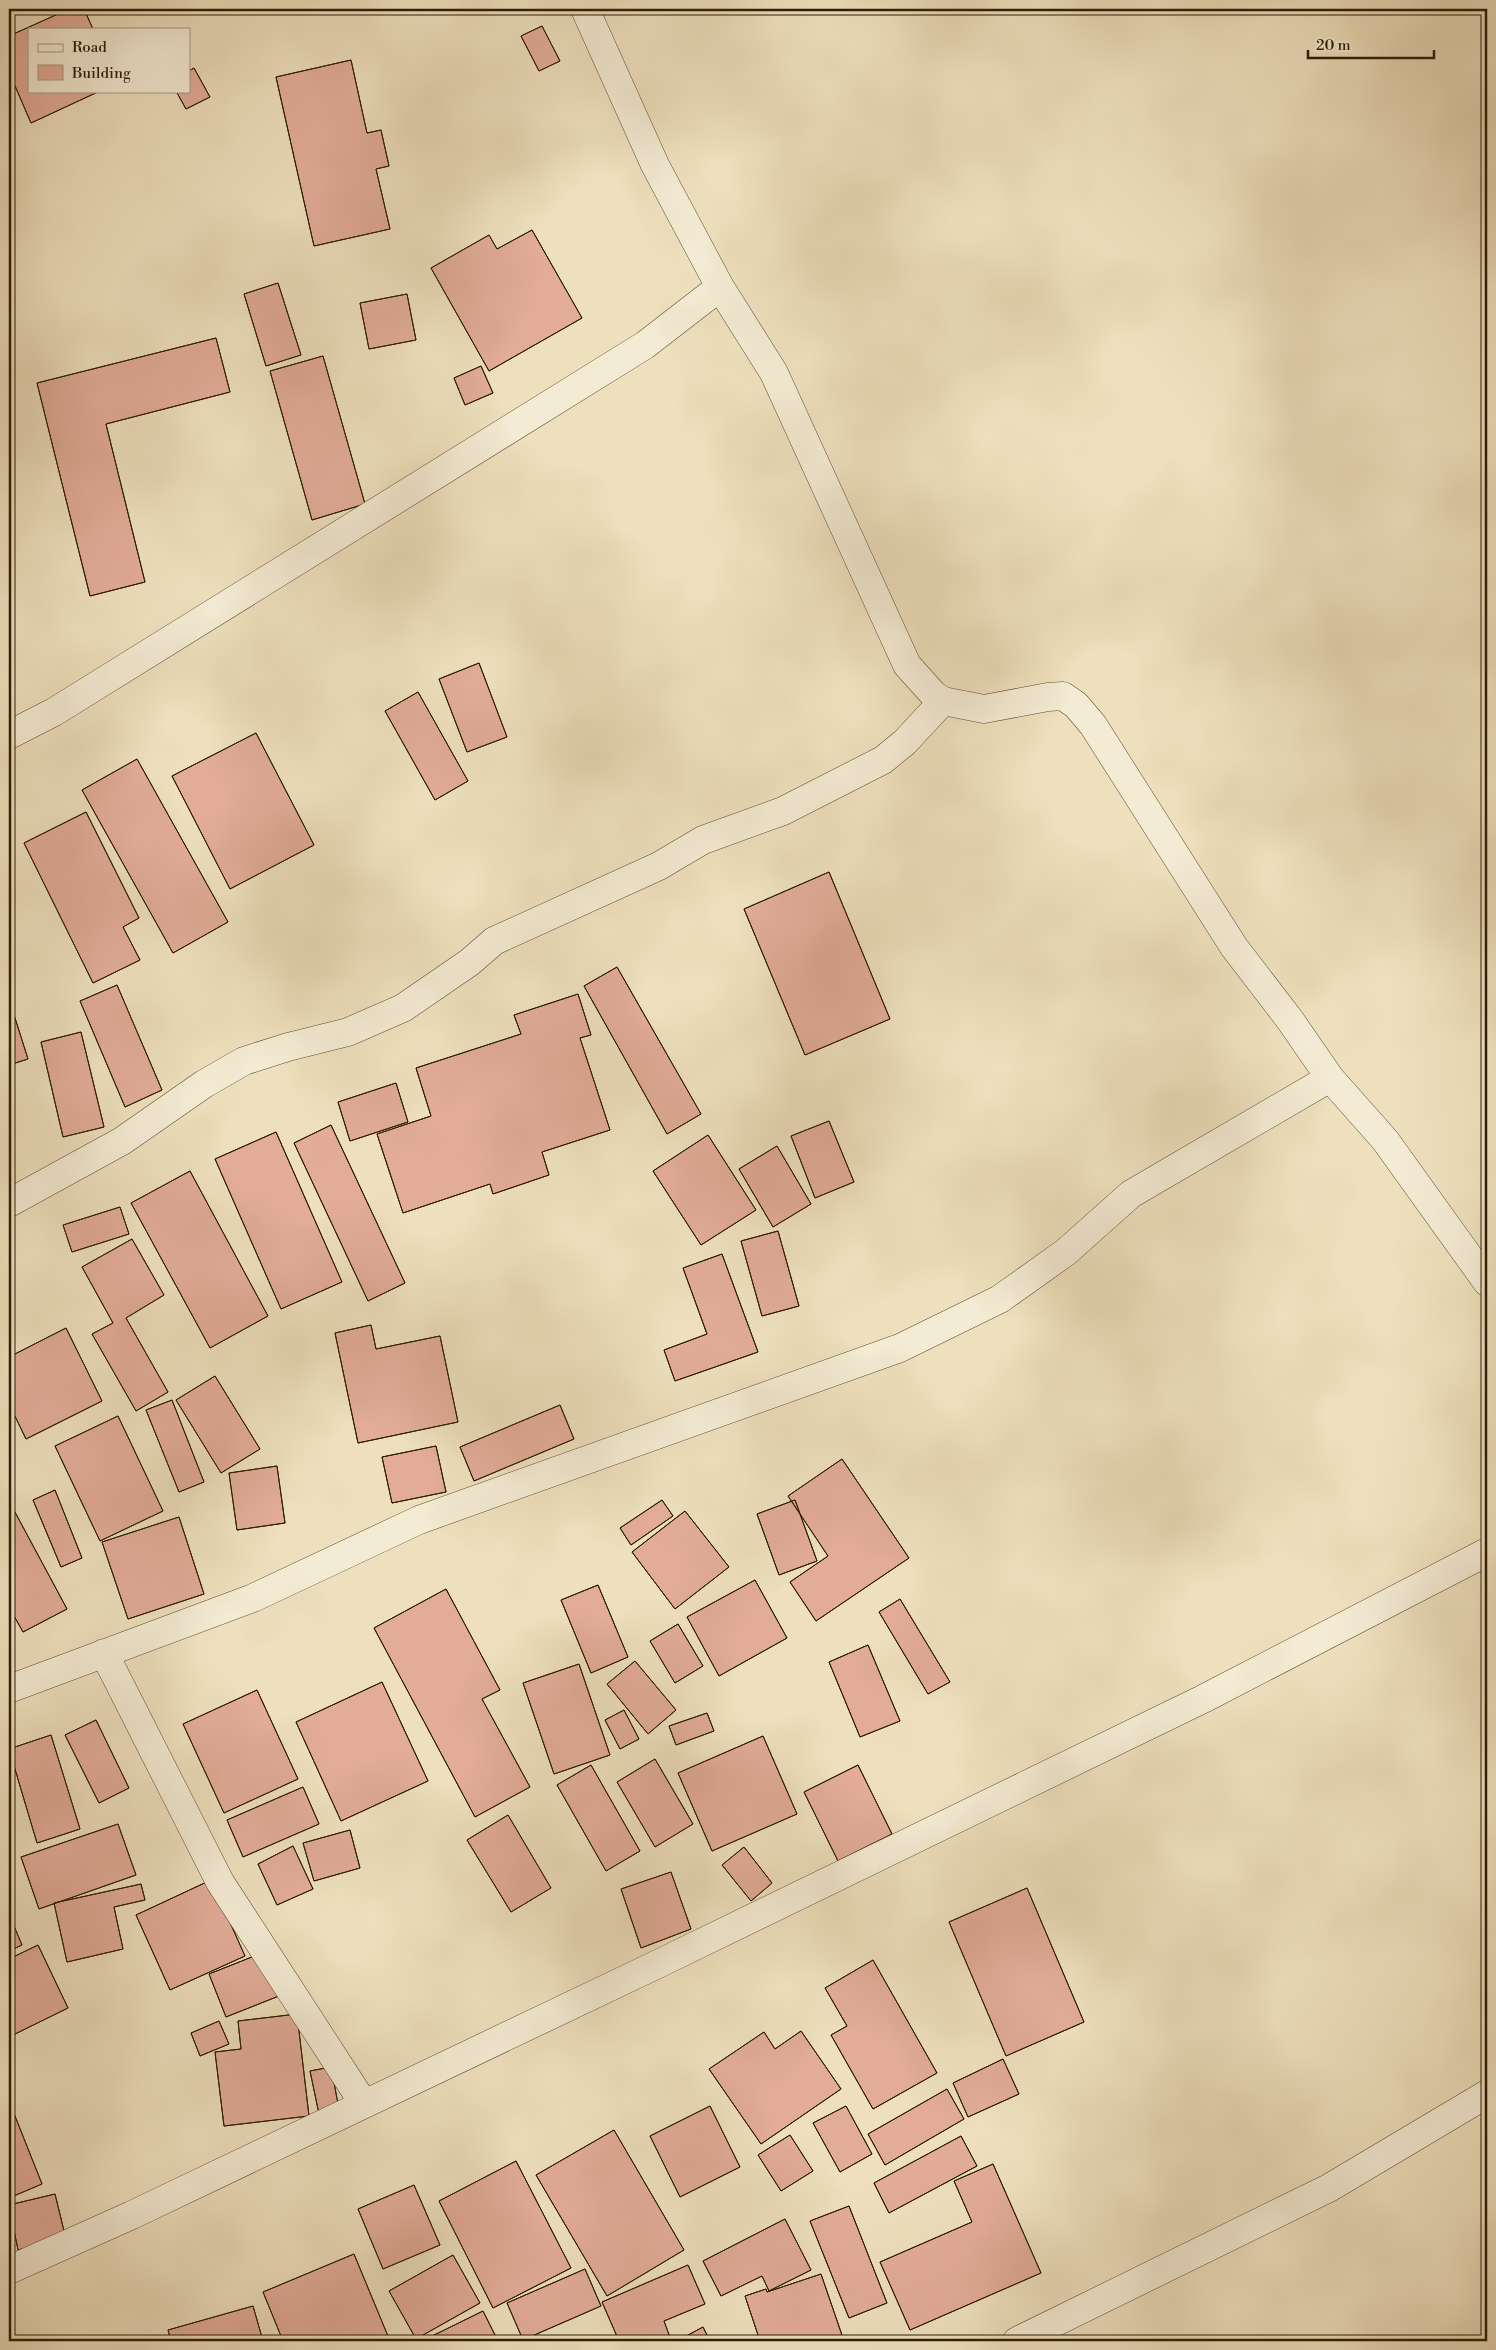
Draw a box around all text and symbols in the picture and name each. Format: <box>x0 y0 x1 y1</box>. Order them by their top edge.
legend <box>28 28 190 92</box>
scale bar <box>1308 28 1435 60</box>
text: 20 m <box>1316 36 1351 55</box>
text: Road <box>72 38 107 57</box>
text: Building <box>71 64 131 83</box>

